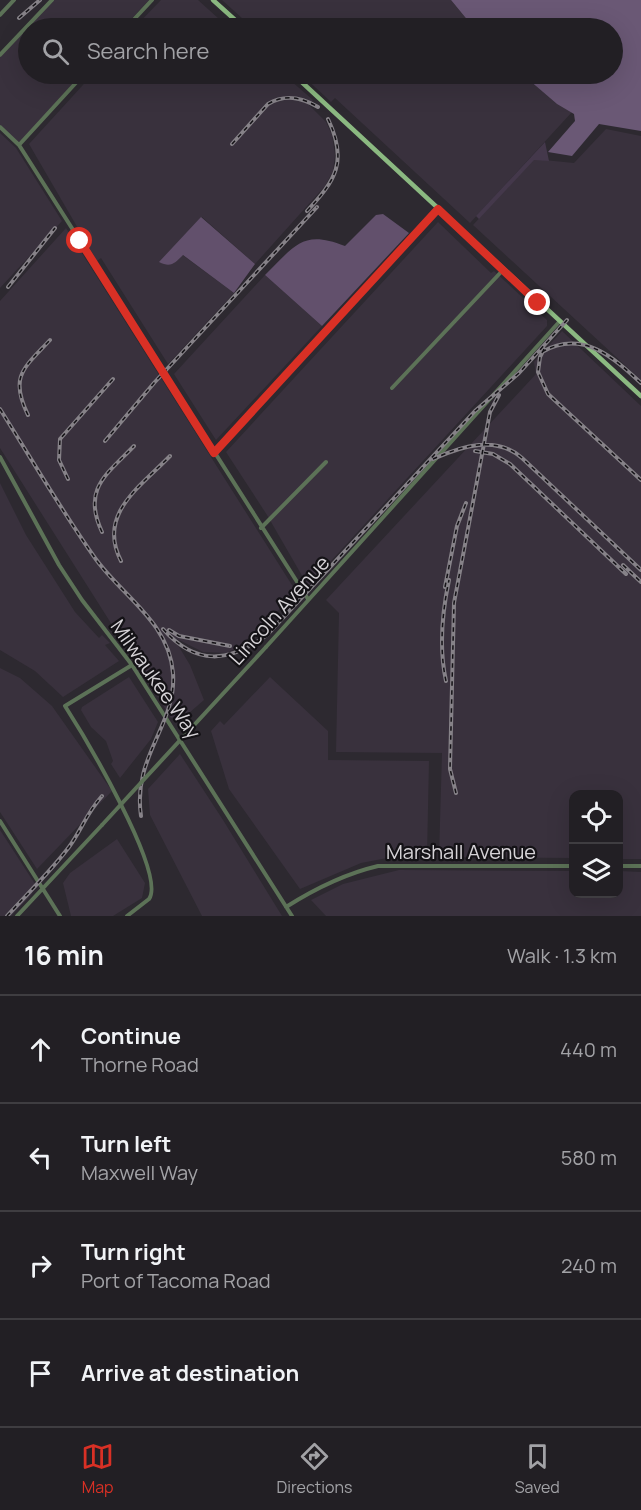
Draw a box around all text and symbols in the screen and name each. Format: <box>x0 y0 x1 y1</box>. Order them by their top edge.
search box <box>18 18 623 84</box>
icon: search <box>39 35 72 68</box>
text: Search here <box>87 36 209 66</box>
route start <box>66 227 92 253</box>
route end <box>524 289 550 315</box>
street label: Lincoln Avenue <box>223 550 335 670</box>
street label: Milwaukee Way <box>105 614 207 744</box>
map controls <box>569 790 623 898</box>
button: locate <box>569 790 623 844</box>
street label: Marshall Avenue <box>386 838 536 865</box>
button: layers <box>569 844 623 898</box>
text: 16 min <box>24 937 104 973</box>
text: Walk · 1.3 km <box>507 942 617 969</box>
text: Continue <box>81 1021 181 1051</box>
icon: ahead <box>24 1033 57 1066</box>
text: 440 m <box>560 1036 617 1063</box>
text: Thorne Road <box>81 1051 199 1078</box>
text: Turn left <box>81 1129 171 1159</box>
icon: left <box>24 1141 57 1174</box>
text: 580 m <box>561 1144 617 1171</box>
text: Maxwell Way <box>81 1159 198 1186</box>
text: Turn right <box>81 1237 186 1267</box>
icon: right <box>24 1249 57 1282</box>
text: 240 m <box>561 1252 617 1279</box>
text: Port of Tacoma Road <box>81 1267 271 1294</box>
icon: arrive <box>24 1357 57 1390</box>
text: Arrive at destination <box>81 1358 299 1388</box>
tab: Map <box>81 1440 114 1498</box>
tab: Directions <box>277 1440 352 1498</box>
tab: Saved <box>515 1440 560 1498</box>

